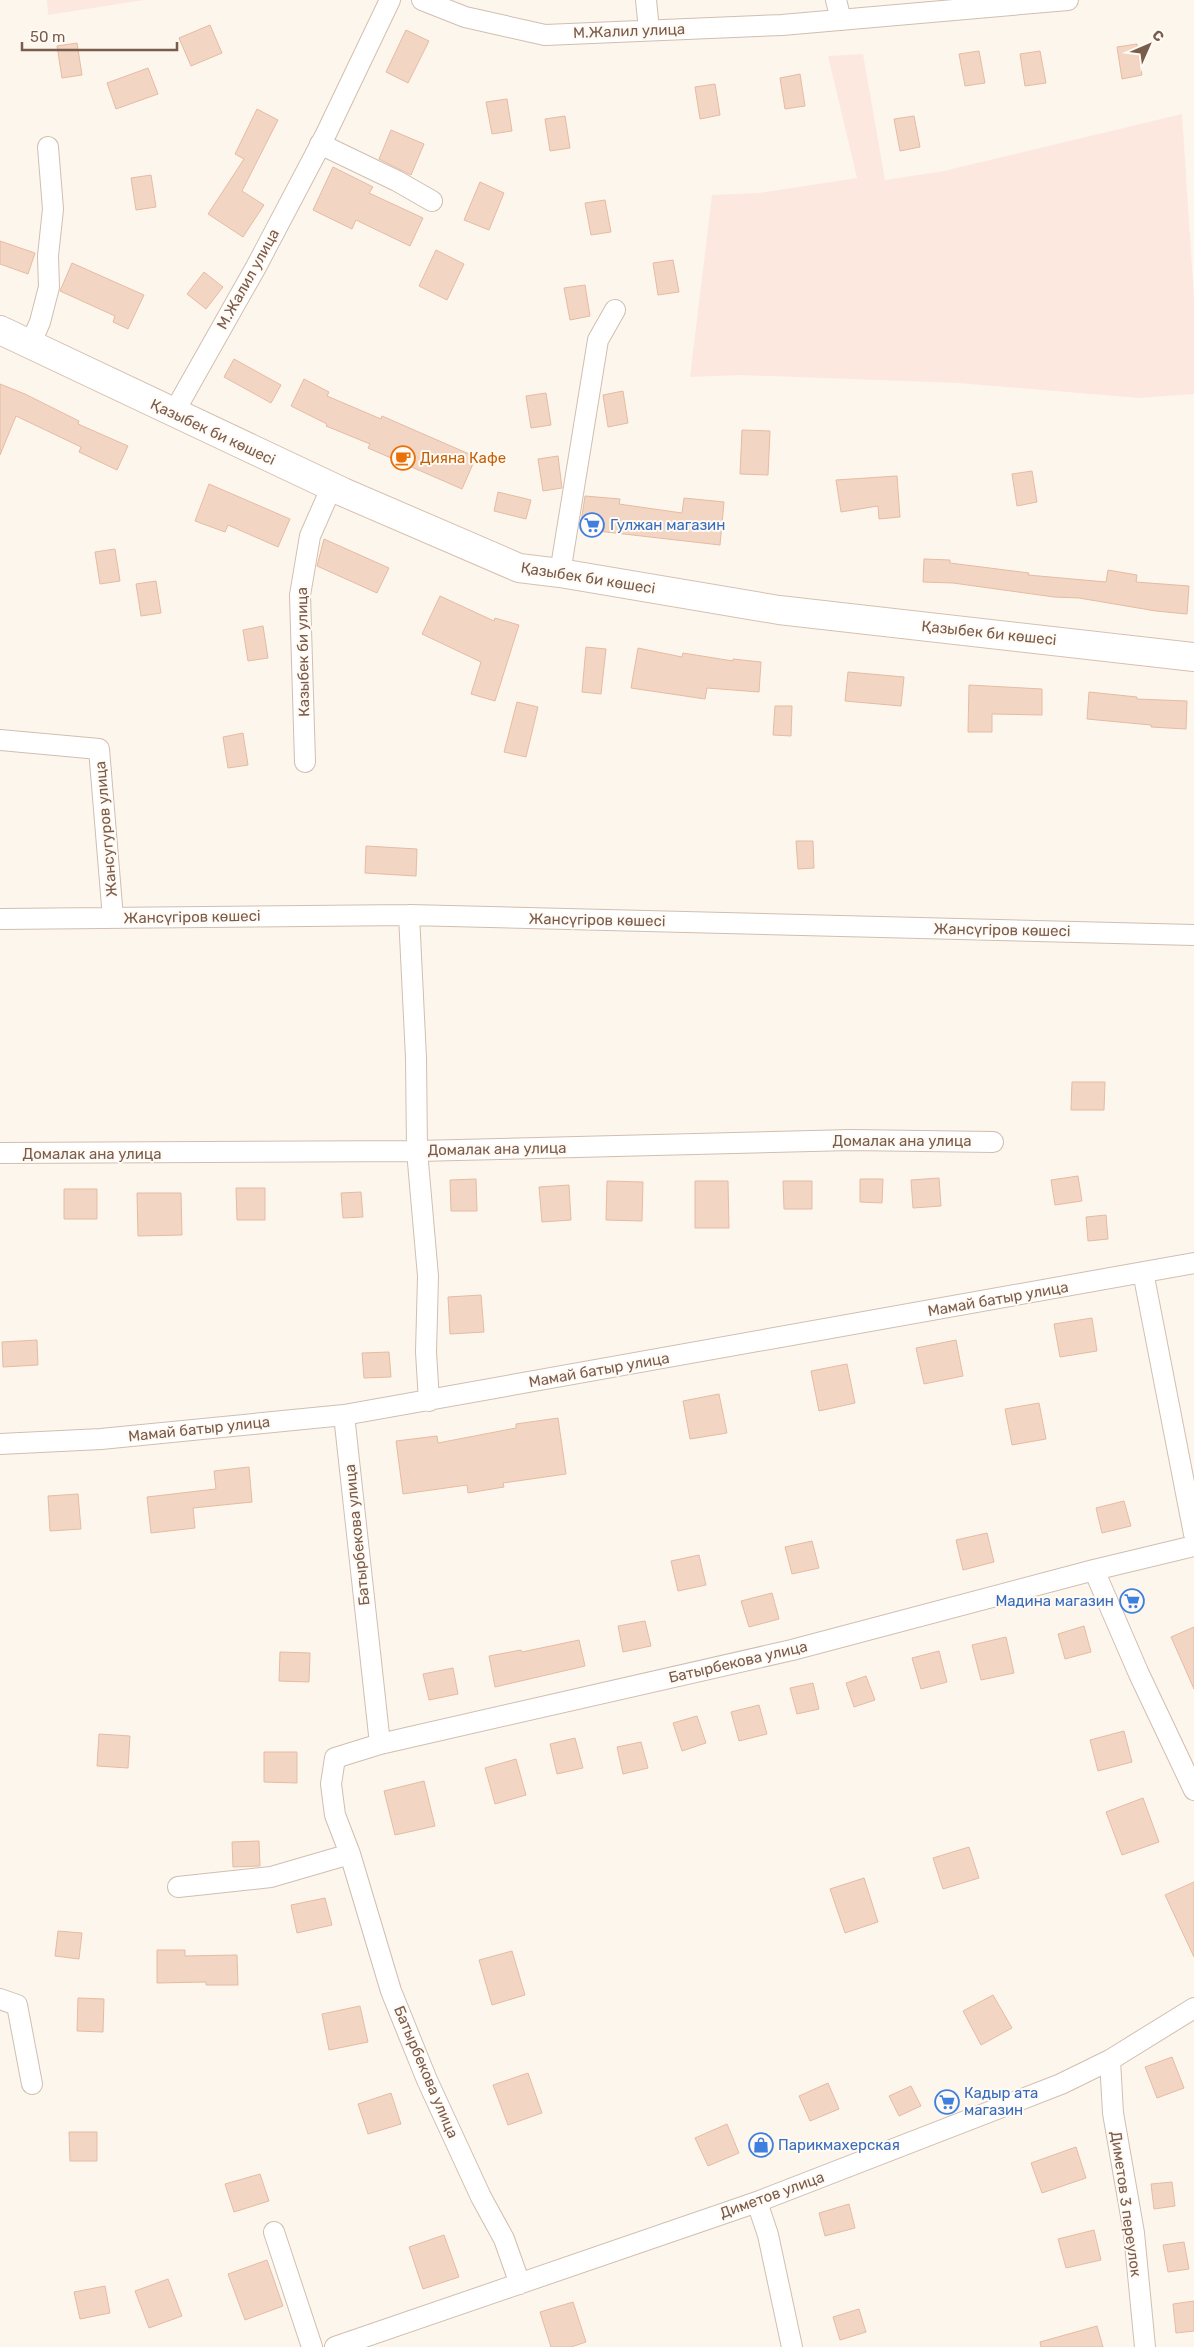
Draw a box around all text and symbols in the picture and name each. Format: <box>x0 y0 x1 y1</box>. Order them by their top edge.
scale bar <box>22 20 178 52</box>
street label: М.Жалил улица <box>573 20 685 42</box>
north arrow <box>1124 20 1174 70</box>
text: С <box>1148 27 1167 46</box>
text: 50 m <box>30 28 65 46</box>
street label: М.Жалил улица <box>213 226 283 332</box>
street label: Қазыбек би көшесі <box>148 395 278 469</box>
cafe icon: Дияна Кафе <box>390 445 416 471</box>
place label: Дияна Кафе <box>420 449 506 467</box>
supermarket icon: Гулжан магазин <box>579 512 605 538</box>
place label: Гулжан магазин <box>610 516 725 534</box>
street label: Қазыбек би көшесі <box>520 558 656 598</box>
street label: Казыбек би улица <box>293 587 313 717</box>
street label: Қазыбек би көшесі <box>921 617 1057 649</box>
street label: Жансугуров улица <box>91 760 121 898</box>
street label: Жансүгіров көшесі <box>123 907 261 927</box>
street label: Жансүгіров көшесі <box>528 910 666 930</box>
street label: Жансүгіров көшесі <box>933 920 1071 940</box>
street label: Домалак ана улица <box>833 1132 971 1150</box>
street label: Домалак ана улица <box>427 1139 567 1159</box>
street label: Домалак ана улица <box>23 1145 161 1163</box>
street label: Мамай батыр улица <box>926 1278 1070 1320</box>
street label: Мамай батыр улица <box>527 1349 671 1391</box>
street label: Мамай батыр улица <box>127 1413 271 1445</box>
street label: Батырбекова улица <box>341 1463 373 1607</box>
supermarket icon: Мадина магазин <box>1119 1588 1145 1614</box>
place label: Мадина магазин <box>995 1592 1114 1610</box>
street label: Батырбекова улица <box>667 1637 809 1687</box>
street label: Батырбекова улица <box>390 2003 462 2141</box>
place label: Кадыр ата магазин <box>964 2084 1038 2119</box>
supermarket icon: Кадыр ата магазин <box>934 2089 960 2115</box>
street label: Диметов 3 переулок <box>1107 2130 1145 2278</box>
shop icon: Парикмахерская <box>748 2132 774 2158</box>
place label: Парикмахерская <box>778 2136 900 2154</box>
street label: Диметов улица <box>717 2168 827 2222</box>

